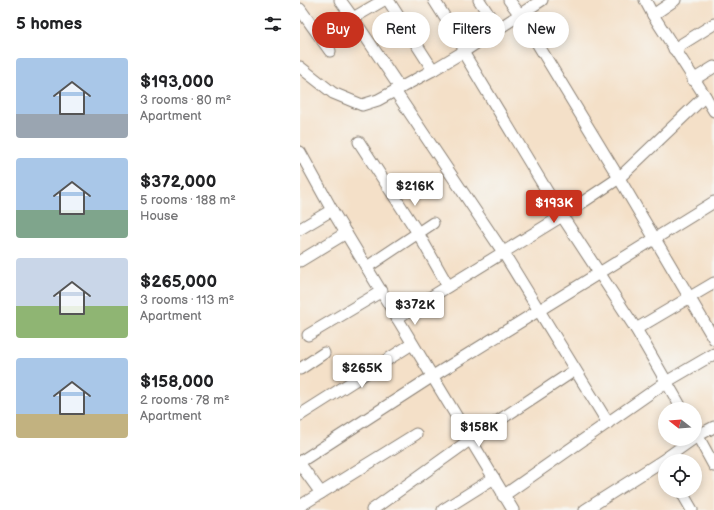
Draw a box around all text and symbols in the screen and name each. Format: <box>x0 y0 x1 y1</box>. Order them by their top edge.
chip: Buy <box>312 12 364 48</box>
chip: Rent <box>372 12 430 48</box>
chip: Filters <box>438 12 505 48</box>
chip: New <box>513 12 569 48</box>
icon: filters <box>262 13 284 35</box>
text: 5 homes <box>16 14 82 34</box>
text: $193,000 <box>140 72 214 92</box>
icon: home <box>48 74 96 122</box>
text: 3 rooms · 80 m² <box>140 92 231 108</box>
text: Apartment <box>140 108 201 124</box>
text: $372,000 <box>140 172 216 192</box>
pin: $216K <box>387 173 443 207</box>
icon: home <box>48 174 96 222</box>
text: $216K <box>396 178 434 194</box>
pin: $193K <box>526 190 582 224</box>
text: 5 rooms · 188 m² <box>140 192 236 208</box>
text: $193K <box>535 195 573 211</box>
text: House <box>140 208 178 224</box>
text: $265,000 <box>140 272 217 292</box>
icon: home <box>48 274 96 322</box>
text: 3 rooms · 113 m² <box>140 292 234 308</box>
pin: $372K <box>387 292 443 326</box>
text: $372K <box>395 297 435 313</box>
text: Apartment <box>140 308 201 324</box>
pin: $265K <box>334 355 390 389</box>
text: $265K <box>342 360 382 376</box>
text: $158,000 <box>140 372 214 392</box>
icon: home <box>48 374 96 422</box>
text: 2 rooms · 78 m² <box>140 392 230 408</box>
north arrow <box>658 402 702 446</box>
map controls <box>658 402 702 498</box>
text: Apartment <box>140 408 201 424</box>
pin: $158K <box>451 414 507 448</box>
text: $158K <box>460 419 498 435</box>
button: locate <box>658 454 702 498</box>

